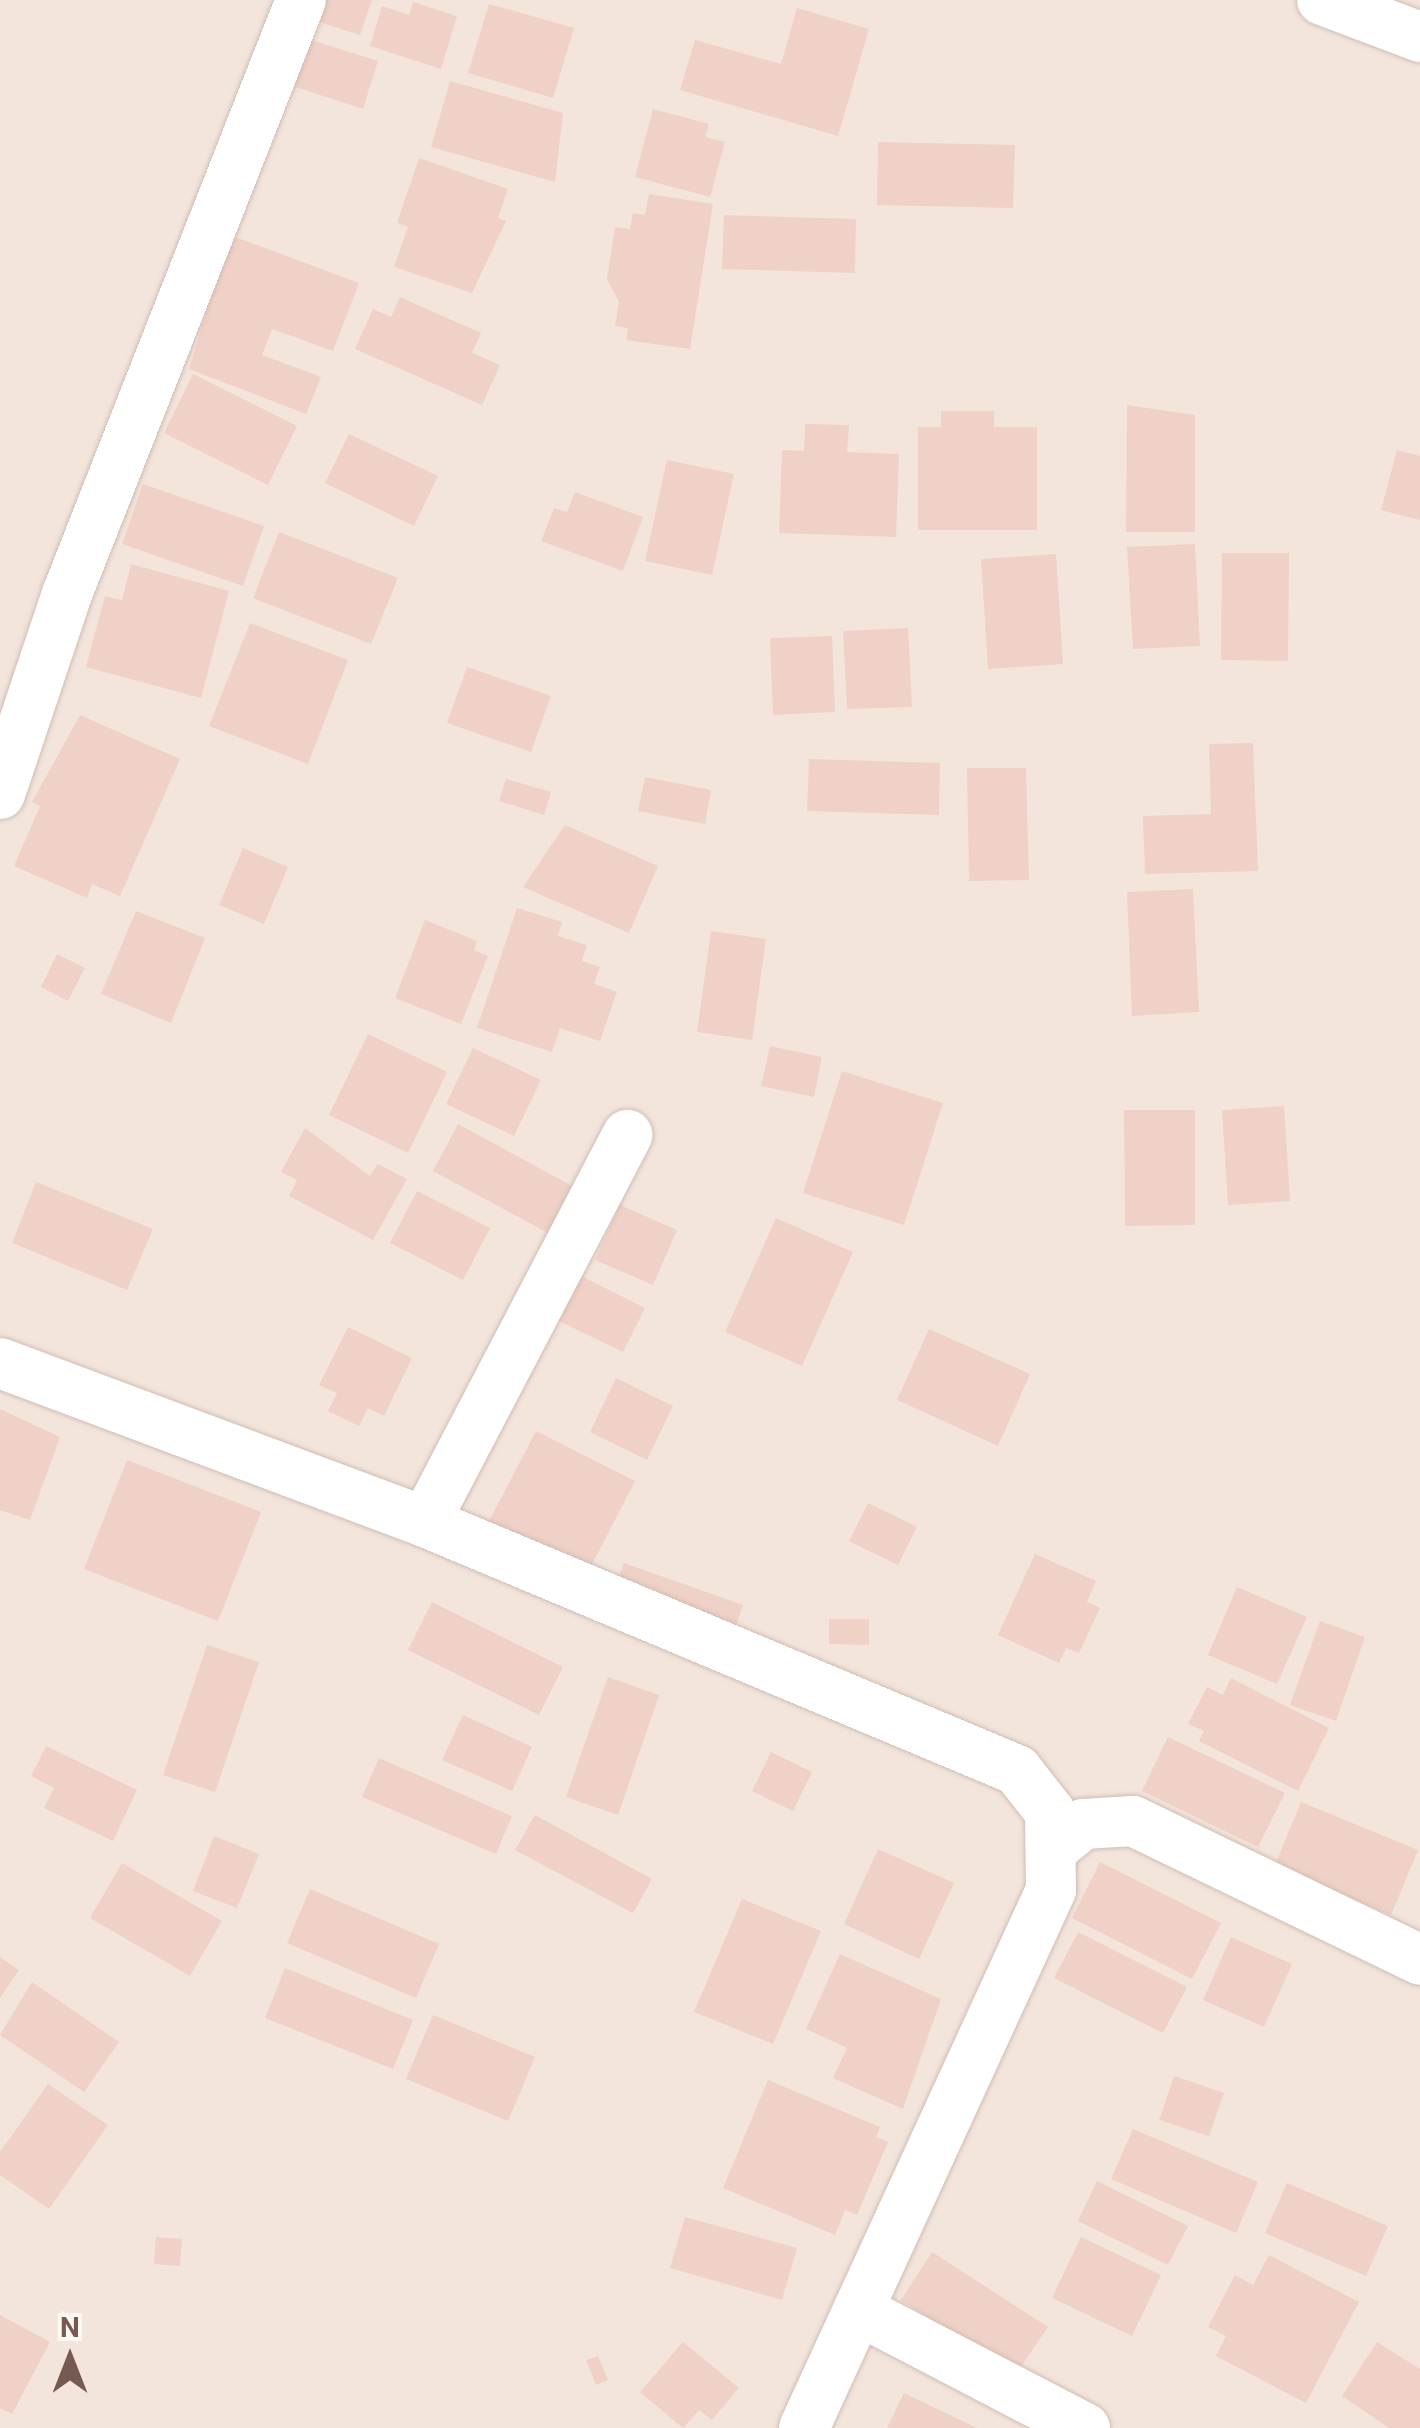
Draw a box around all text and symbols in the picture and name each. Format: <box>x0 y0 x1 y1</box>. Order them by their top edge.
north arrow <box>20 2308 120 2408</box>
text: N <box>60 2311 80 2344</box>

